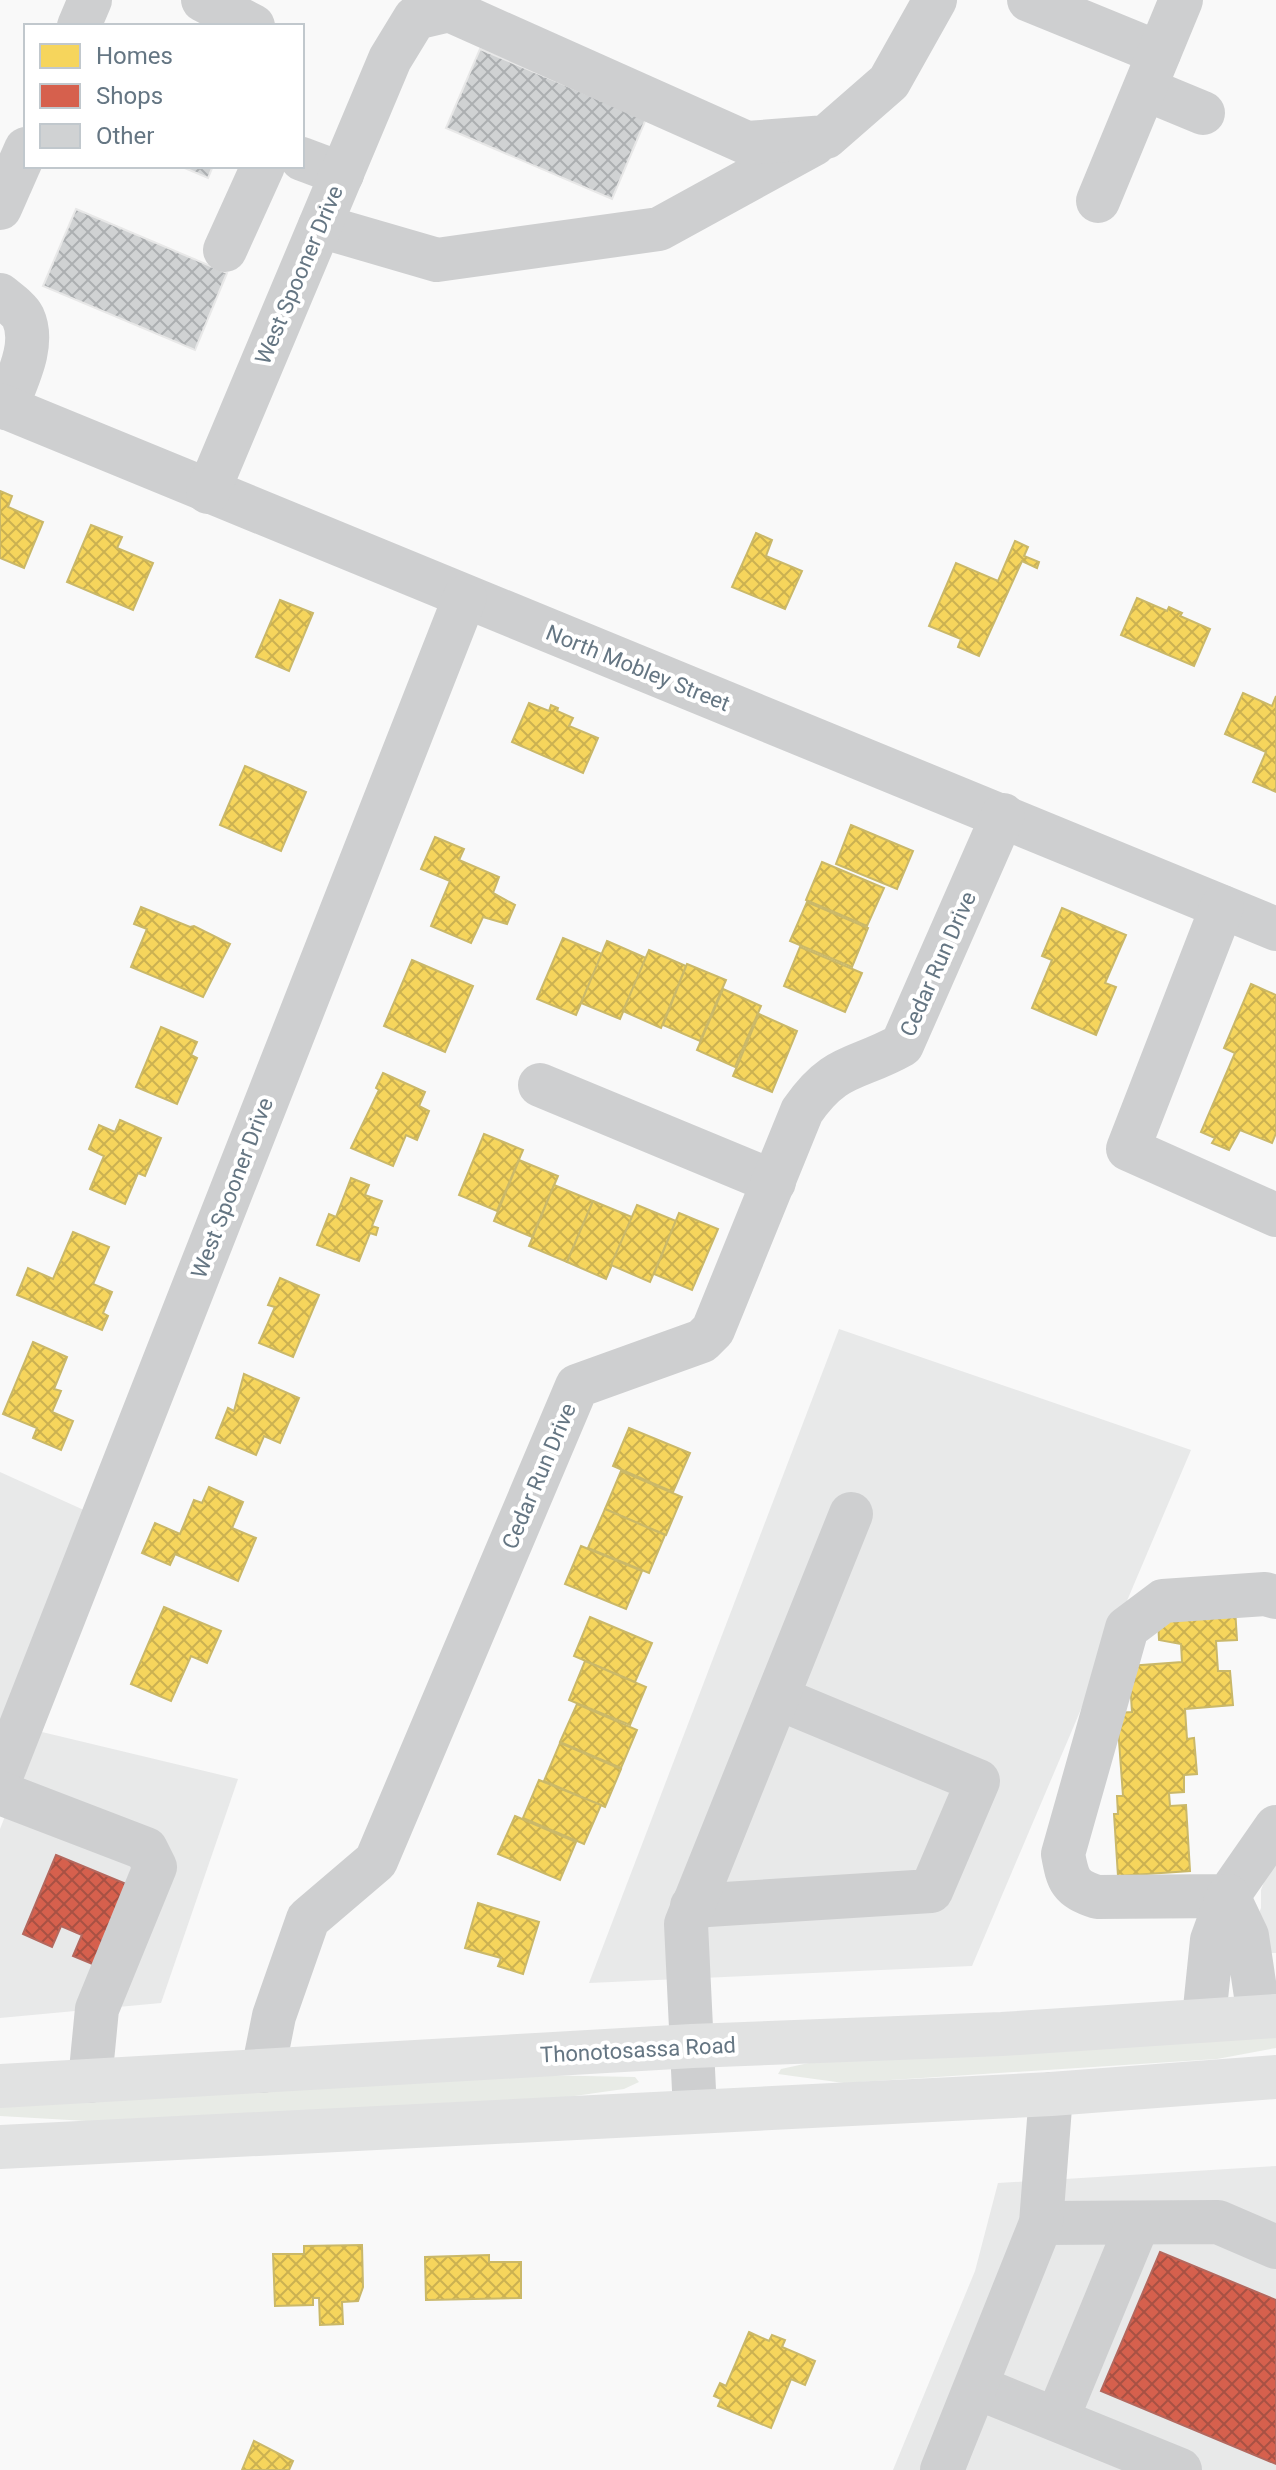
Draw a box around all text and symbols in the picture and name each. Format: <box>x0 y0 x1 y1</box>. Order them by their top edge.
legend <box>24 24 304 168</box>
text: Homes <box>96 42 173 70</box>
text: Shops <box>96 82 163 110</box>
text: Other <box>96 122 154 150</box>
street label: West Spooner Drive <box>250 182 348 368</box>
street label: North Mobley Street <box>542 620 734 716</box>
street label: Cedar Run Drive <box>895 888 981 1040</box>
street label: West Spooner Drive <box>186 1094 278 1282</box>
street label: Cedar Run Drive <box>497 1399 581 1553</box>
street label: Thonotosassa Road <box>540 2032 736 2068</box>

